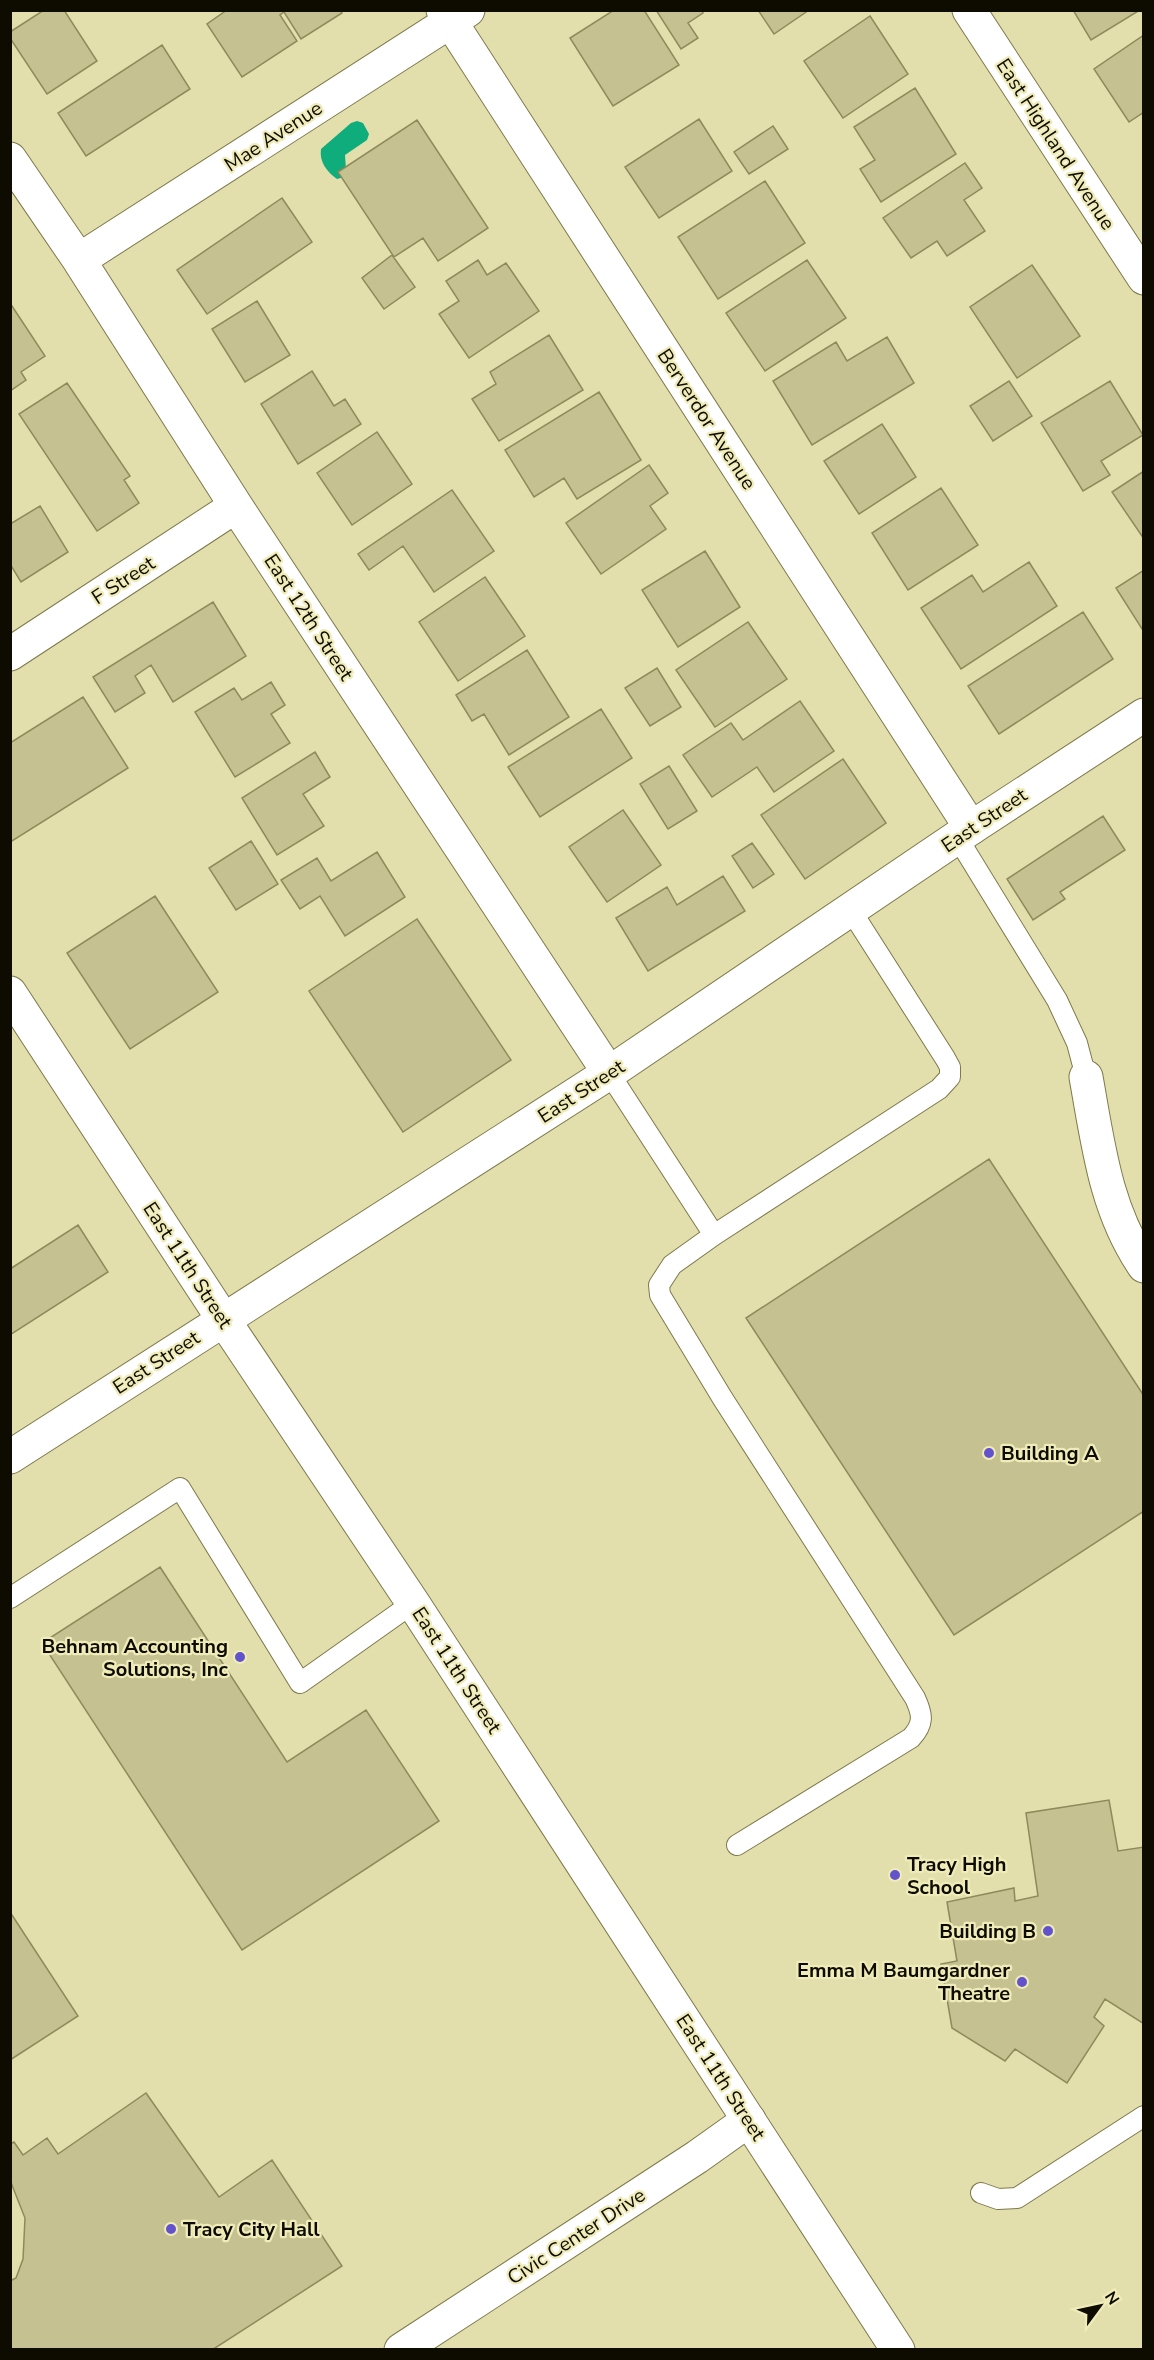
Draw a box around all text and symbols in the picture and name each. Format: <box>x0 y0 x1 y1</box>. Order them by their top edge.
street label: East Highland Avenue <box>990 53 1121 235</box>
street label: Mae Avenue <box>219 95 327 178</box>
street label: Berverdor Avenue <box>651 344 762 495</box>
street label: F Street <box>86 549 161 611</box>
street label: East 12th Street <box>258 549 360 687</box>
street label: East Street <box>936 781 1033 859</box>
street label: East Street <box>533 1053 631 1130</box>
street label: East 11th Street <box>137 1197 239 1335</box>
street label: East Street <box>108 1324 206 1401</box>
place label: Building A <box>1001 1440 1099 1467</box>
marker: Building A <box>982 1446 996 1460</box>
street label: East 11th Street <box>406 1602 508 1740</box>
place label: Behnam Accounting Solutions, Inc <box>42 1633 229 1683</box>
marker: Behnam Accounting Solutions, Inc <box>233 1650 247 1664</box>
place label: Tracy High School <box>907 1851 1006 1901</box>
marker: Tracy High School <box>888 1868 902 1882</box>
place label: Building B <box>939 1918 1036 1945</box>
marker: Building B <box>1041 1924 1055 1938</box>
place label: Emma M Baumgardner Theatre <box>797 1957 1010 2007</box>
marker: Emma M Baumgardner Theatre <box>1015 1975 1029 1989</box>
street label: East 11th Street <box>670 2009 772 2147</box>
street label: Civic Center Drive <box>502 2182 651 2291</box>
place label: Tracy City Hall <box>183 2216 320 2243</box>
marker: Tracy City Hall <box>164 2222 178 2236</box>
north arrow <box>1070 2276 1130 2336</box>
text: N <box>1099 2287 1124 2309</box>

